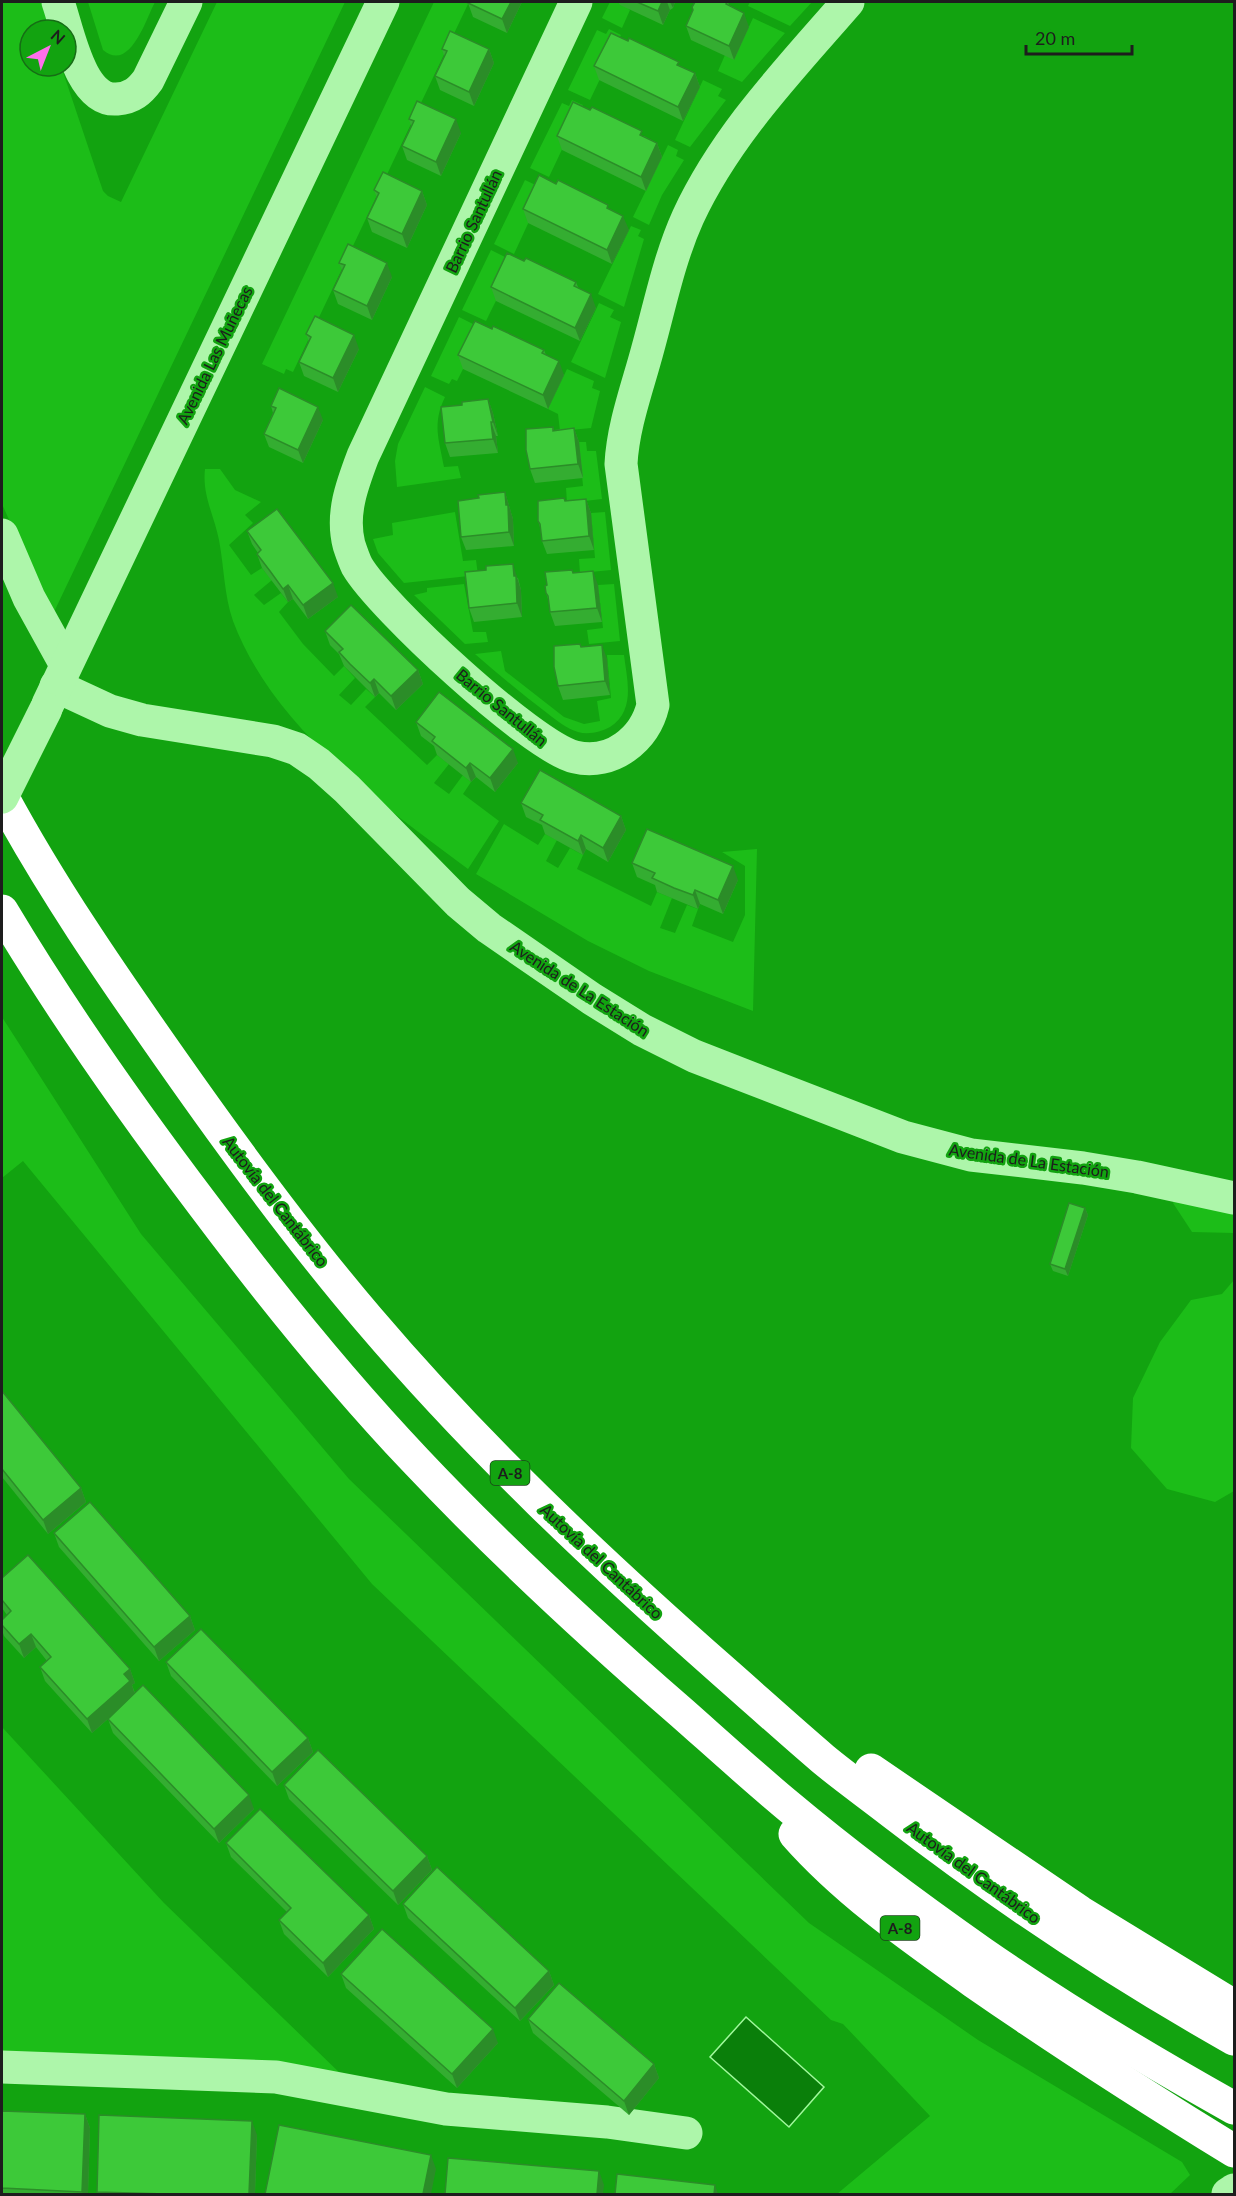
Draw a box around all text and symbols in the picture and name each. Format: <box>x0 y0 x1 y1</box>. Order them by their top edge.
north arrow <box>18 18 78 78</box>
scale bar <box>1026 18 1132 56</box>
text: N <box>47 25 69 48</box>
text: 20 m <box>1035 27 1075 49</box>
street label: Barrio Santullán <box>441 167 505 275</box>
street label: Avenida Las Muñecas <box>172 283 256 427</box>
street label: Barrio Santullán <box>453 665 551 749</box>
street label: Avenida de La Estación <box>507 936 653 1040</box>
street label: Autovía del Cantábrico <box>219 1132 333 1270</box>
street label: Avenida de La Estación <box>948 1139 1110 1181</box>
road number: A-8 <box>490 1461 530 1485</box>
street label: Autovía del Cantábrico <box>537 1500 667 1622</box>
street label: Autovía del Cantábrico <box>904 1817 1044 1927</box>
road number: A-8 <box>880 1916 920 1940</box>

